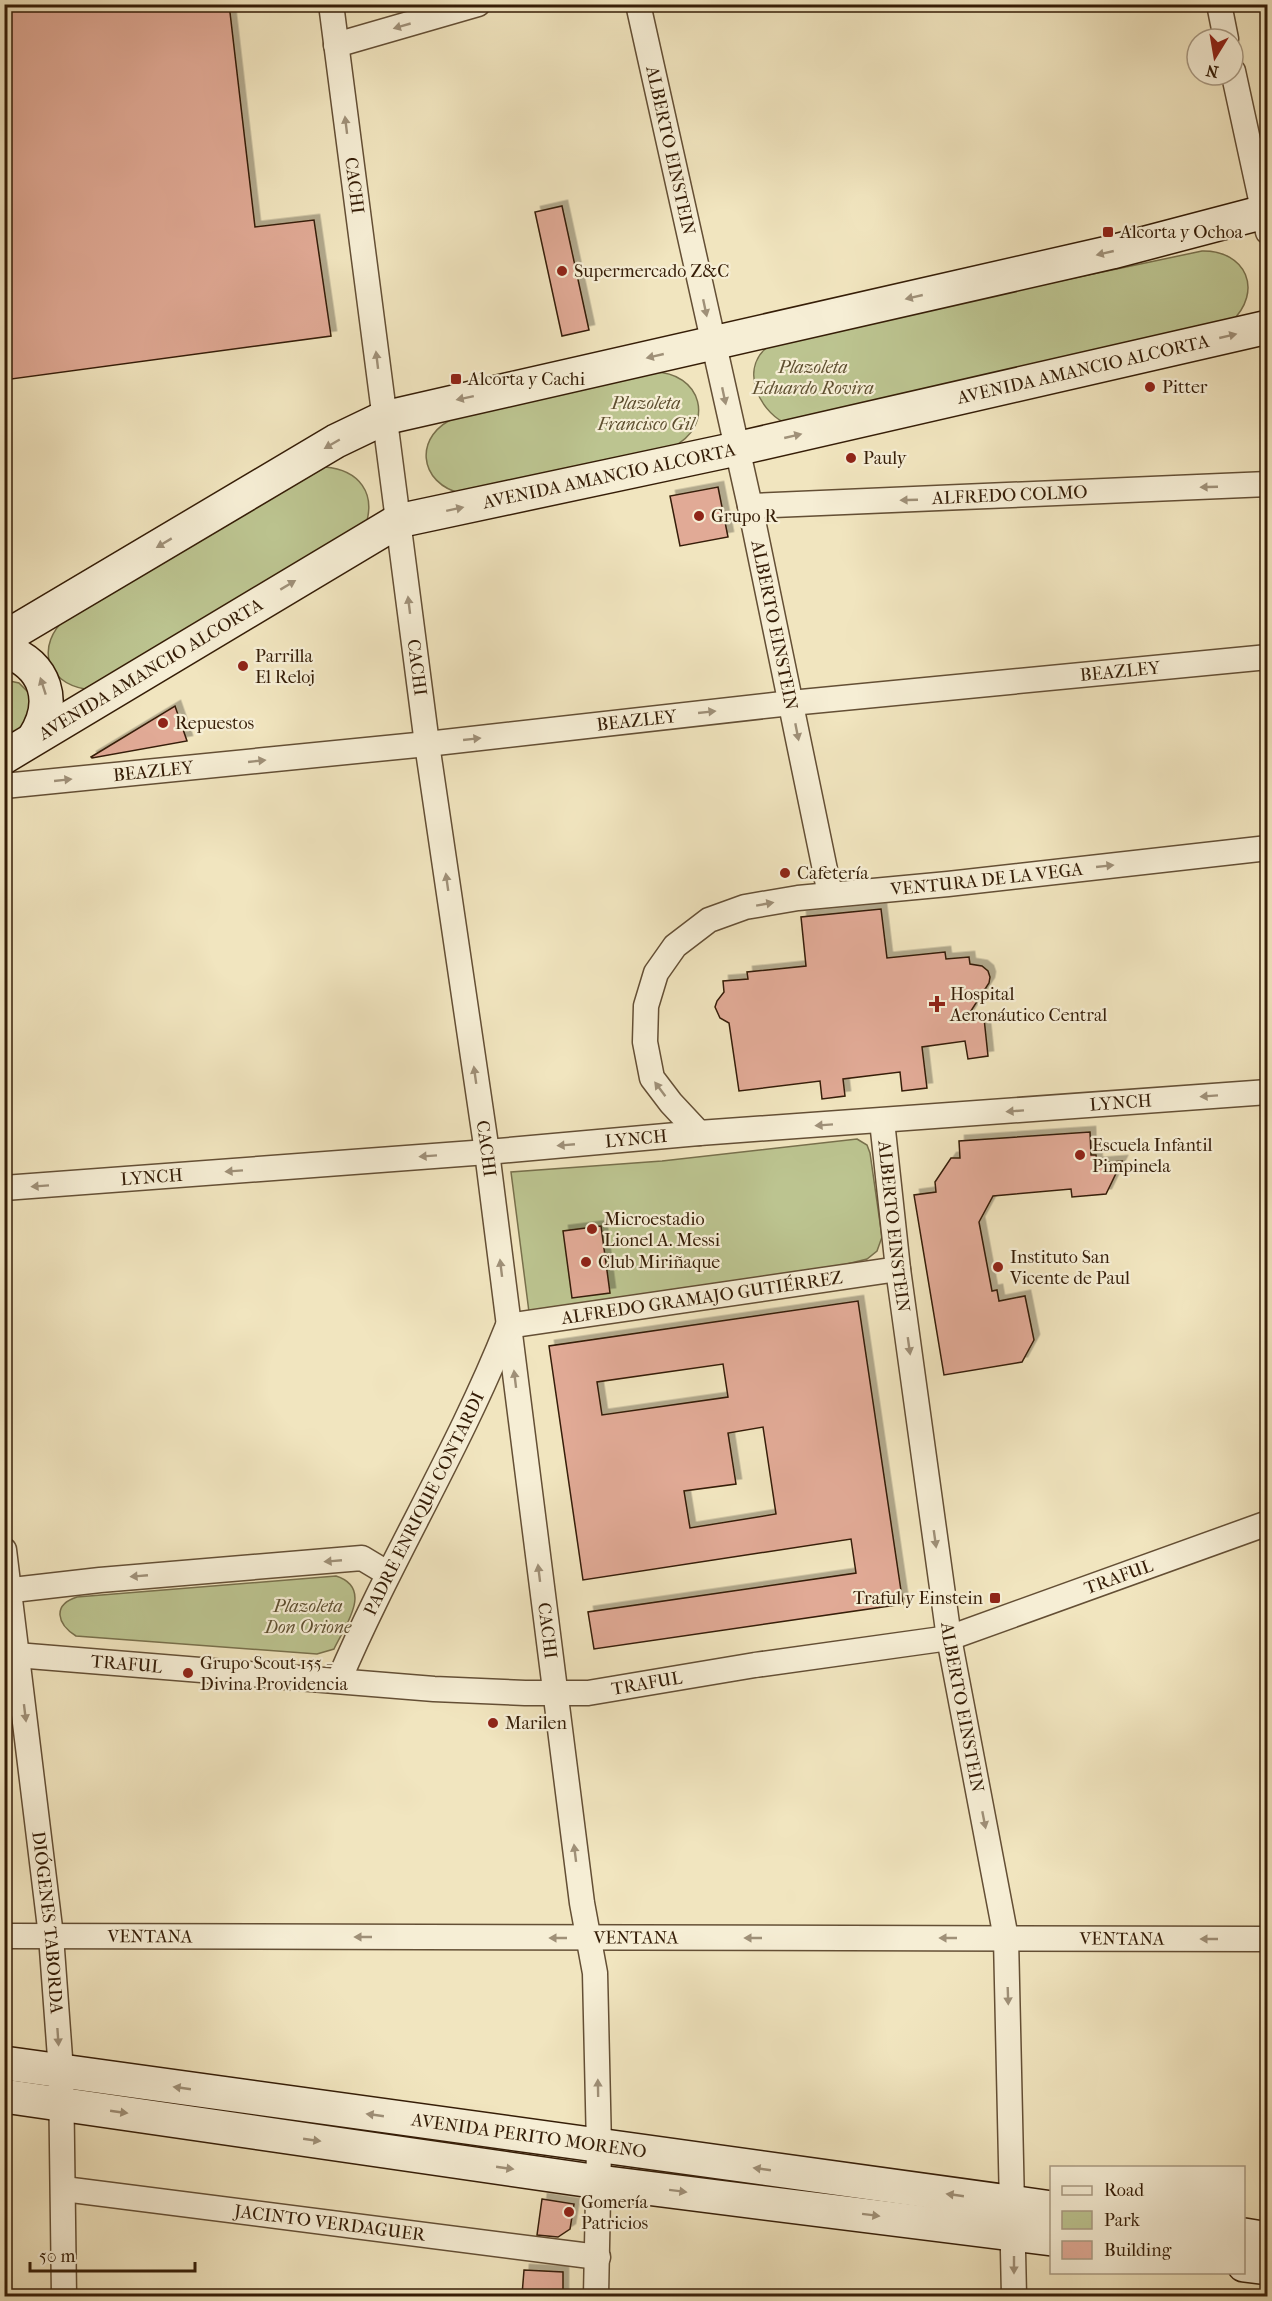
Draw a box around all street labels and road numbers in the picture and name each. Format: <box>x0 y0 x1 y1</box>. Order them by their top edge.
street label: ALBERTO EINSTEIN <box>641 63 699 237</box>
street label: CACHI <box>340 156 368 215</box>
street label: AVENIDA AMANCIO ALCORTA <box>954 331 1212 409</box>
street label: AVENIDA AMANCIO ALCORTA <box>480 439 738 514</box>
street label: ALFREDO COLMO <box>931 482 1088 509</box>
street label: ALBERTO EINSTEIN <box>746 538 802 712</box>
street label: AVENIDA AMANCIO ALCORTA <box>34 594 267 745</box>
street label: CACHI <box>403 638 431 697</box>
street label: BEAZLEY <box>1079 657 1162 686</box>
street label: BEAZLEY <box>595 706 679 736</box>
street label: BEAZLEY <box>112 757 195 786</box>
street label: VENTURA DE LA VEGA <box>889 859 1084 900</box>
street label: LYNCH <box>1089 1090 1153 1116</box>
street label: CACHI <box>471 1119 500 1178</box>
street label: LYNCH <box>604 1126 668 1152</box>
street label: ALBERTO EINSTEIN <box>873 1139 914 1314</box>
street label: LYNCH <box>120 1165 183 1190</box>
street label: ALFREDO GRAMAJO GUTIÉRREZ <box>559 1267 844 1329</box>
street label: PADRE ENRIQUE CONTARDI <box>360 1389 489 1619</box>
street label: TRAFUL <box>1082 1555 1156 1599</box>
street label: CACHI <box>533 1601 561 1660</box>
street label: ALBERTO EINSTEIN <box>936 1620 988 1795</box>
street label: TRAFUL <box>90 1651 163 1678</box>
street label: TRAFUL <box>610 1667 684 1700</box>
street label: DIÓGENES TABORDA <box>27 1830 67 2015</box>
street label: VENTANA <box>107 1926 193 1947</box>
street label: VENTANA <box>593 1927 679 1949</box>
street label: VENTANA <box>1079 1929 1165 1950</box>
street label: AVENIDA PERITO MORENO <box>409 2109 648 2163</box>
street label: JACINTO VERDAGUER <box>231 2201 427 2246</box>

